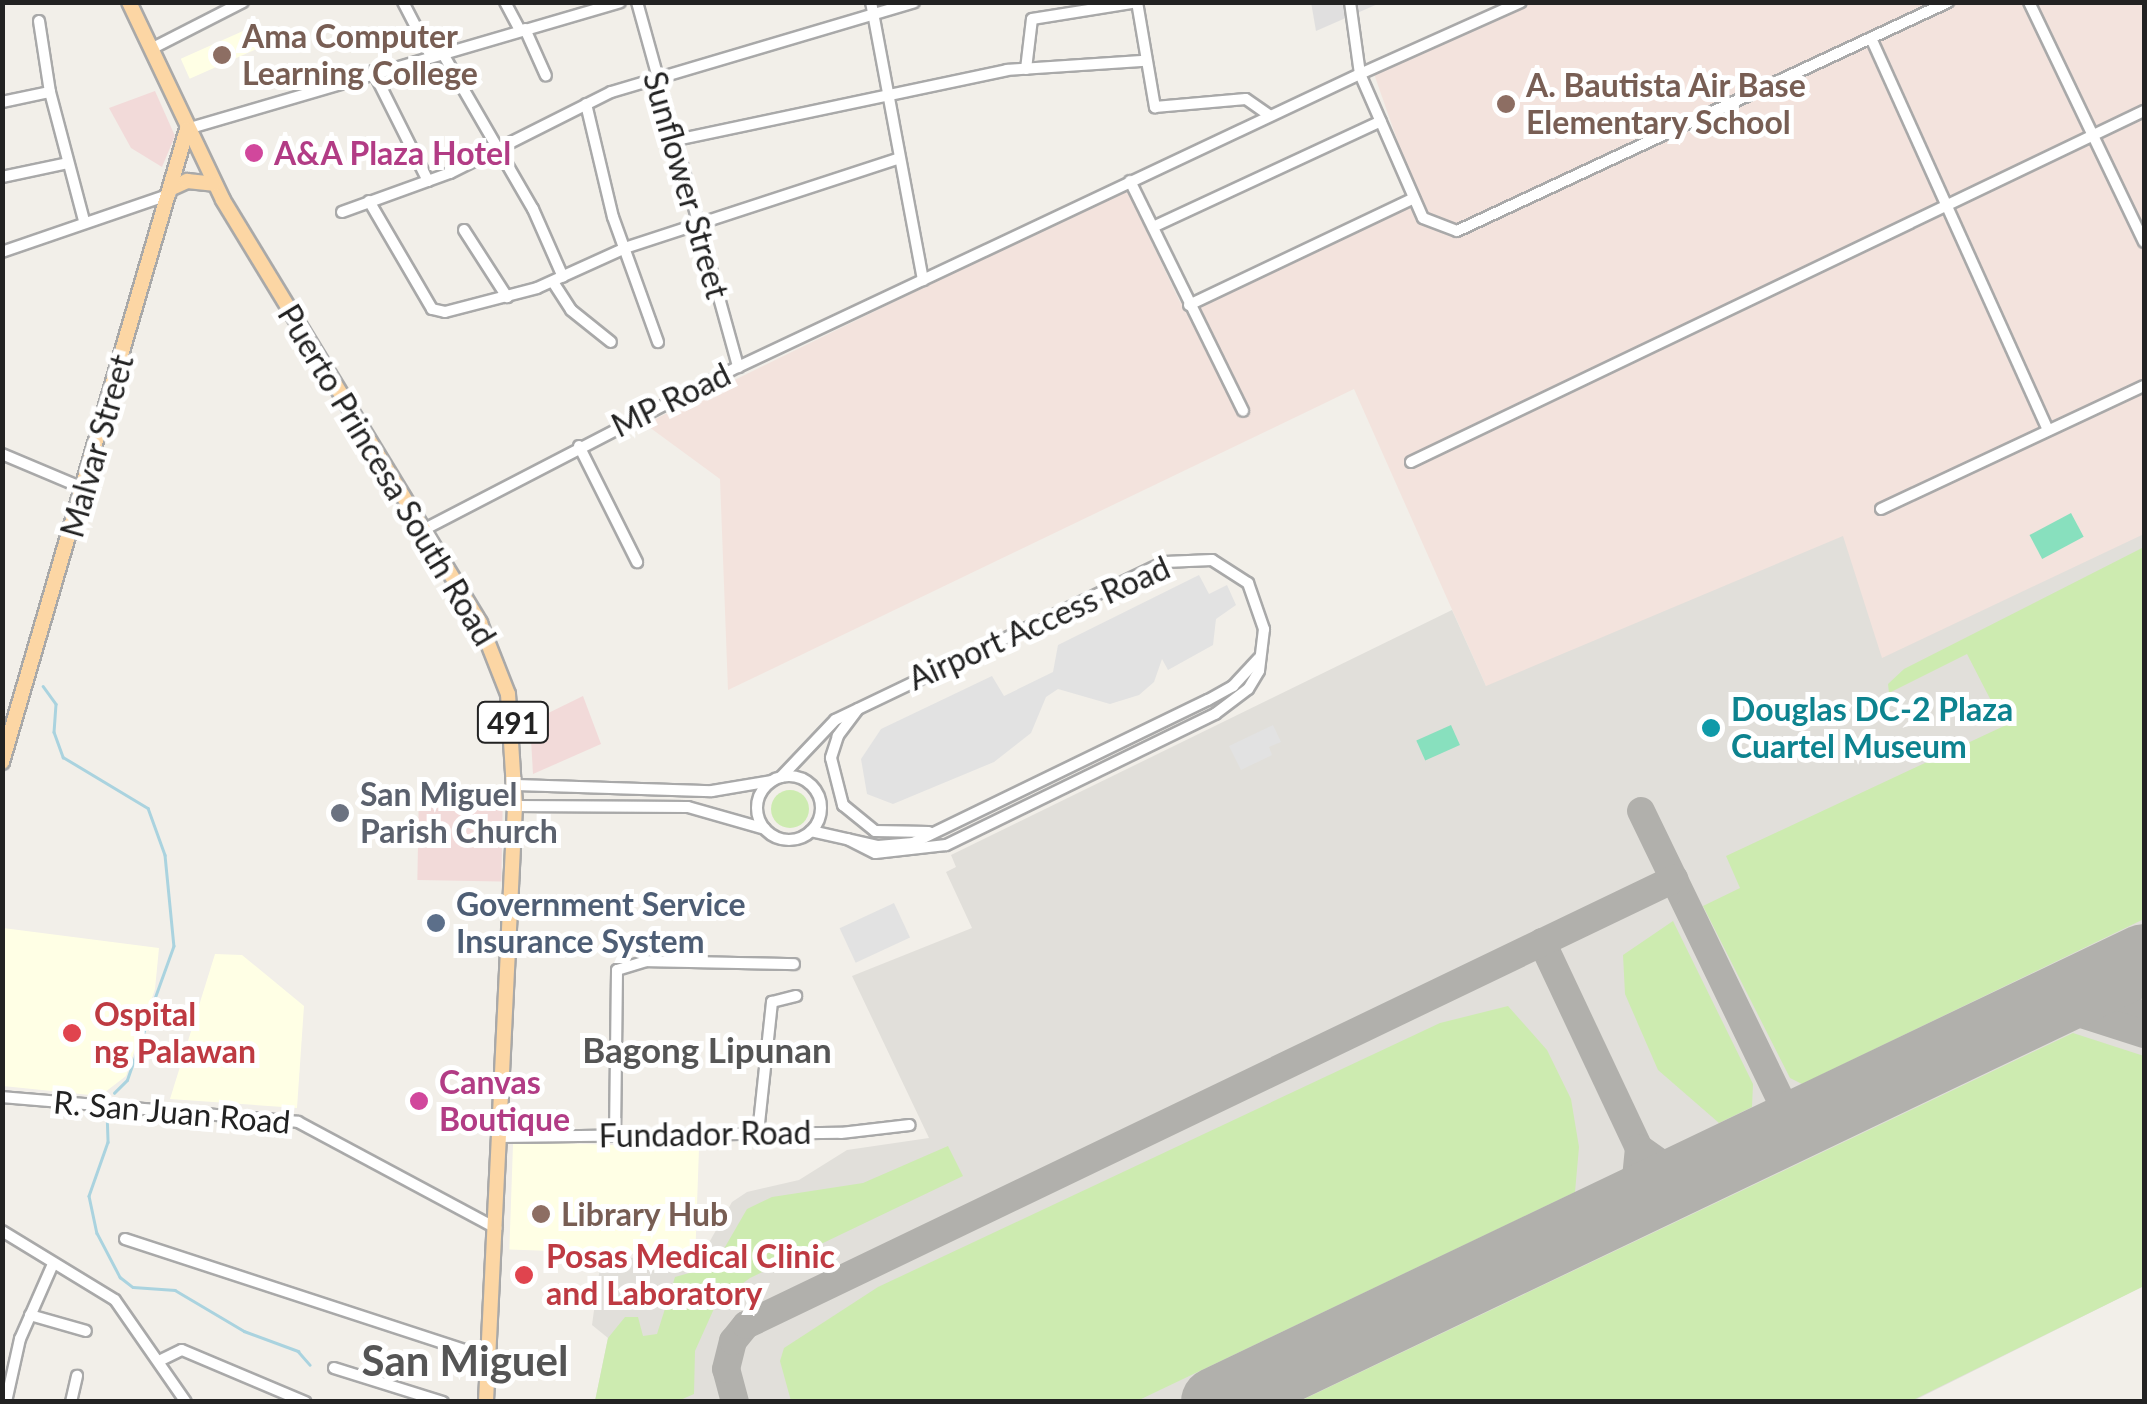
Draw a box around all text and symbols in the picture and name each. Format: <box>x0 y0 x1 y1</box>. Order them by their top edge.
place label: Ama Computer Learning College <box>242 18 478 93</box>
marker: Ama Computer Learning College <box>211 44 233 66</box>
street label: Sunflower Street <box>635 67 737 303</box>
place label: A. Bautista Air Base Elementary School <box>1526 67 1808 142</box>
marker: A. Bautista Air Base Elementary School <box>1495 93 1517 115</box>
place label: A&A Plaza Hotel <box>274 134 512 172</box>
marker: A&A Plaza Hotel <box>243 142 265 164</box>
street label: Puerto Princesa South Road <box>270 298 504 652</box>
street label: Malvar Street <box>53 350 141 542</box>
street label: MP Road <box>605 355 737 445</box>
street label: Airport Access Road <box>902 548 1176 698</box>
place label: Douglas DC-2 Plaza Cuartel Museum <box>1731 691 2013 766</box>
road number: 491 <box>476 697 550 747</box>
marker: Douglas DC-2 Plaza Cuartel Museum <box>1700 717 1722 739</box>
place label: San Miguel Parish Church <box>360 776 558 851</box>
marker: San Miguel Parish Church <box>329 802 351 824</box>
place label: Government Service Insurance System <box>456 886 746 961</box>
marker: Government Service Insurance System <box>425 912 447 934</box>
place label: Ospital ng Palawan <box>94 996 256 1071</box>
marker: Ospital ng Palawan <box>59 1020 85 1046</box>
district label: Bagong Lipunan <box>582 1028 832 1070</box>
place label: Canvas Boutique <box>439 1064 570 1139</box>
street label: R. San Juan Road <box>51 1082 293 1142</box>
marker: Canvas Boutique <box>408 1090 430 1112</box>
street label: Fundador Road <box>598 1113 812 1155</box>
place label: Library Hub <box>561 1195 729 1233</box>
marker: Library Hub <box>530 1203 552 1225</box>
place label: Posas Medical Clinic and Laboratory <box>546 1238 835 1313</box>
marker: Posas Medical Clinic and Laboratory <box>511 1262 537 1288</box>
district label: San Miguel <box>362 1335 568 1385</box>

